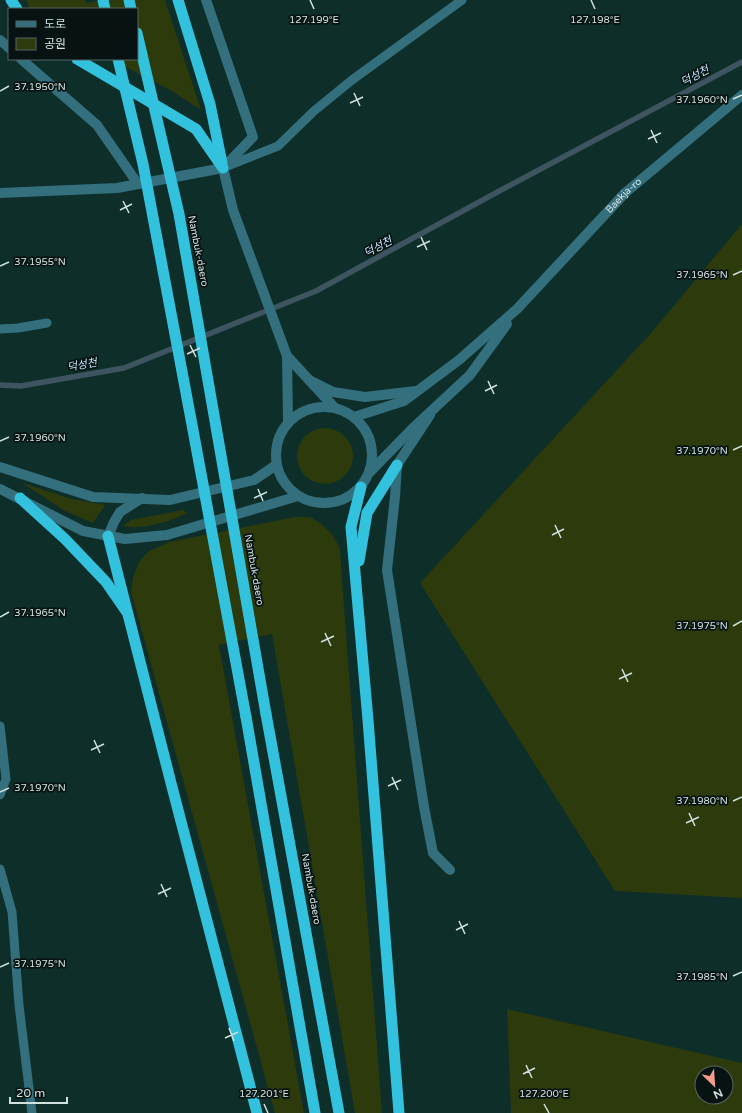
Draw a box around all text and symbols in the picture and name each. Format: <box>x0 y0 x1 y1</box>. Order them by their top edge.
legend <box>8 8 138 60</box>
text: 127.199°E <box>289 14 339 26</box>
text: 127.198°E <box>570 14 620 26</box>
text: 도로 <box>44 17 66 31</box>
text: 공원 <box>44 37 66 51</box>
water label: 덕성천 <box>679 62 713 89</box>
text: 37.1950°N <box>14 81 66 93</box>
text: 37.1960°N <box>676 94 728 106</box>
street label: Baekja-ro <box>603 176 644 216</box>
street label: Nambuk-daero <box>185 214 211 288</box>
water label: 덕성천 <box>362 233 396 260</box>
text: 37.1955°N <box>14 256 66 268</box>
text: 37.1965°N <box>676 269 728 281</box>
water label: 덕성천 <box>66 356 100 374</box>
text: 37.1960°N <box>14 432 66 444</box>
text: 37.1970°N <box>676 445 728 457</box>
street label: Nambuk-daero <box>242 533 266 607</box>
text: 37.1965°N <box>14 607 66 619</box>
text: 37.1975°N <box>676 620 728 632</box>
text: 37.1970°N <box>14 782 66 794</box>
text: 37.1980°N <box>676 795 728 807</box>
street label: Nambuk-daero <box>299 852 323 926</box>
text: 37.1975°N <box>14 958 66 970</box>
text: 37.1985°N <box>676 971 728 983</box>
north arrow <box>694 1065 734 1105</box>
scale bar <box>10 1079 67 1105</box>
text: 20 m <box>16 1086 45 1100</box>
text: N <box>711 1086 725 1101</box>
text: 127.201°E <box>239 1088 289 1100</box>
text: 127.200°E <box>519 1088 569 1100</box>

